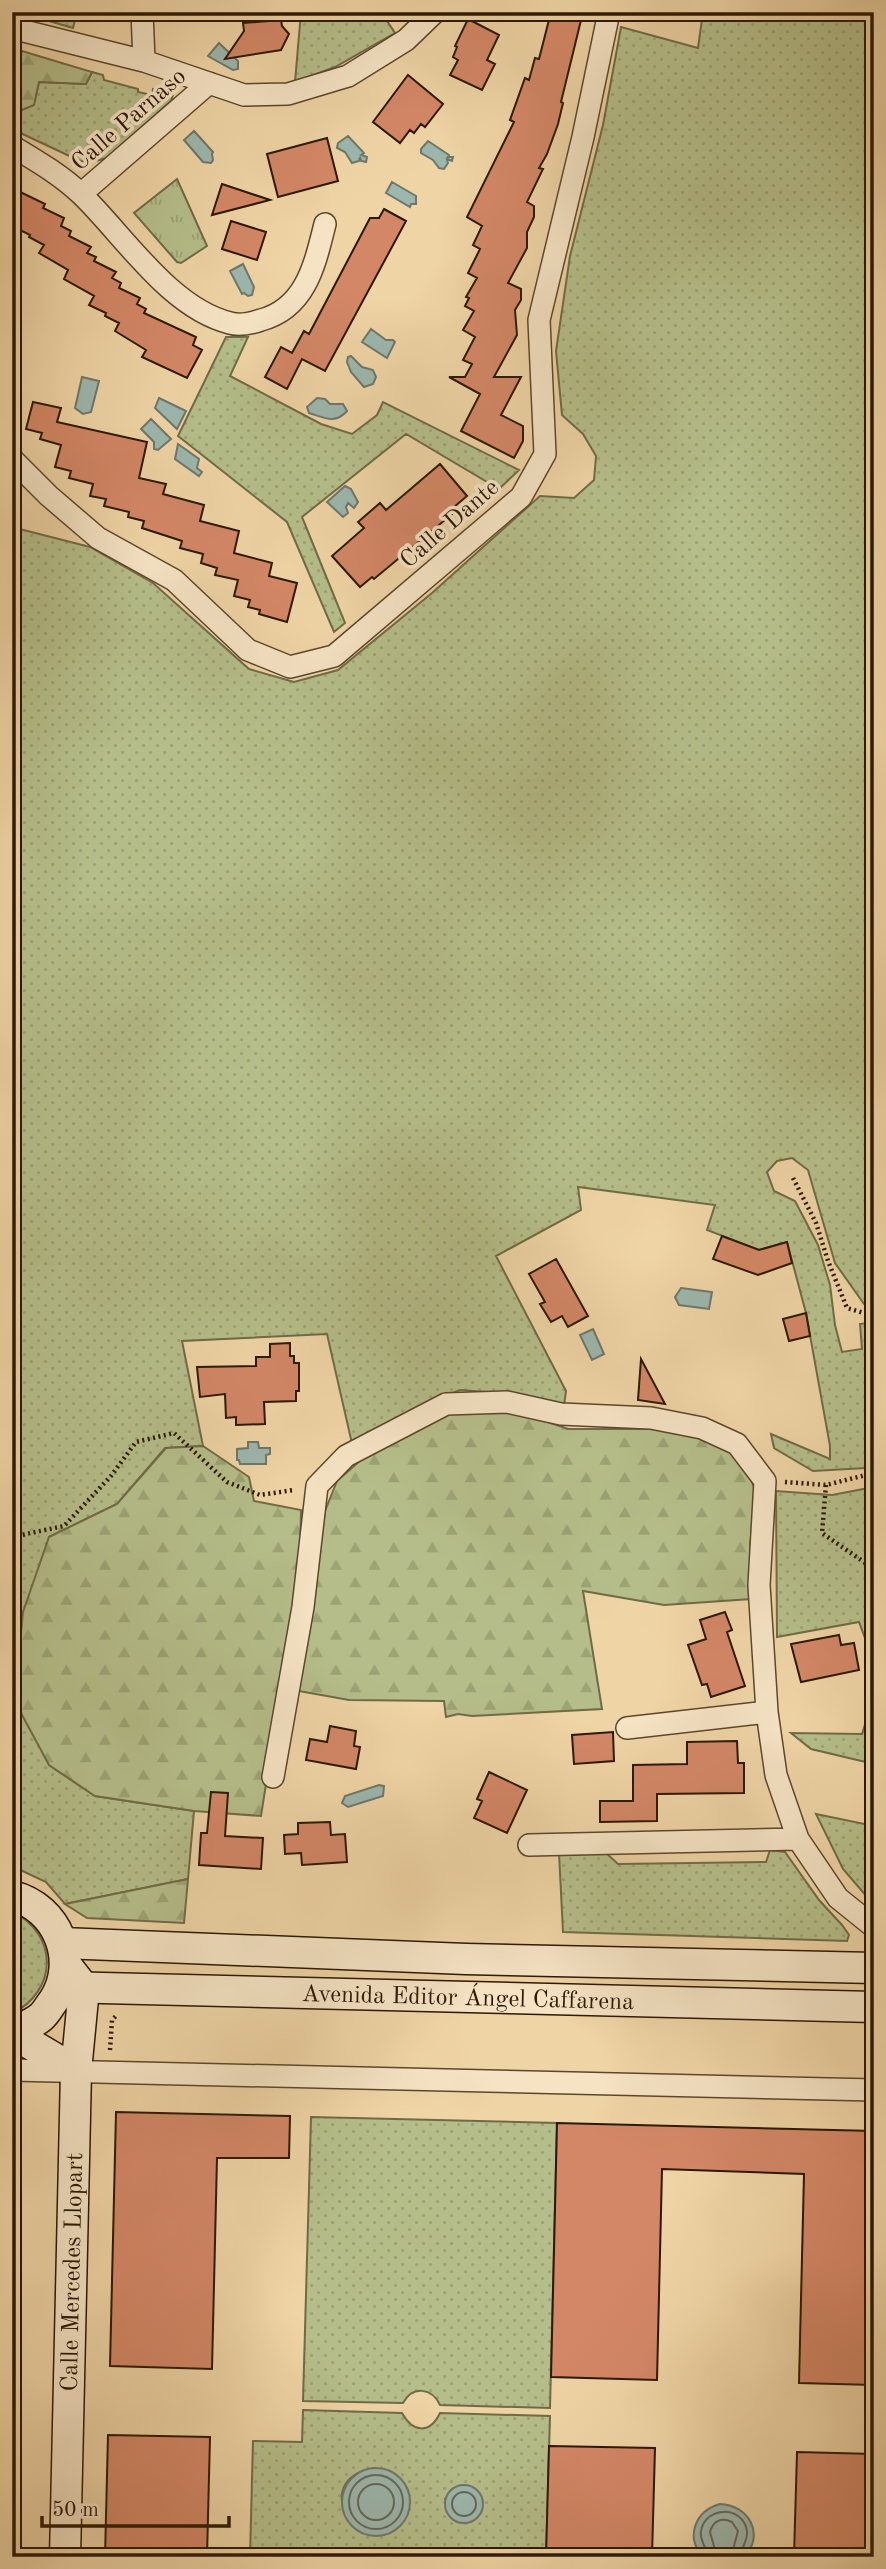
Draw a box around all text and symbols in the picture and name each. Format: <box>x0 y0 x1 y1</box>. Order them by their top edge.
street label: Calle Parnaso <box>68 65 191 176</box>
street label: Calle Dante <box>397 476 504 573</box>
street label: Avenida Editor Ángel Caffarena <box>301 1983 634 2015</box>
street label: Calle Mercedes Llopart <box>59 2152 88 2392</box>
scale bar <box>42 2485 229 2529</box>
text: 50 m <box>52 2500 99 2521</box>

